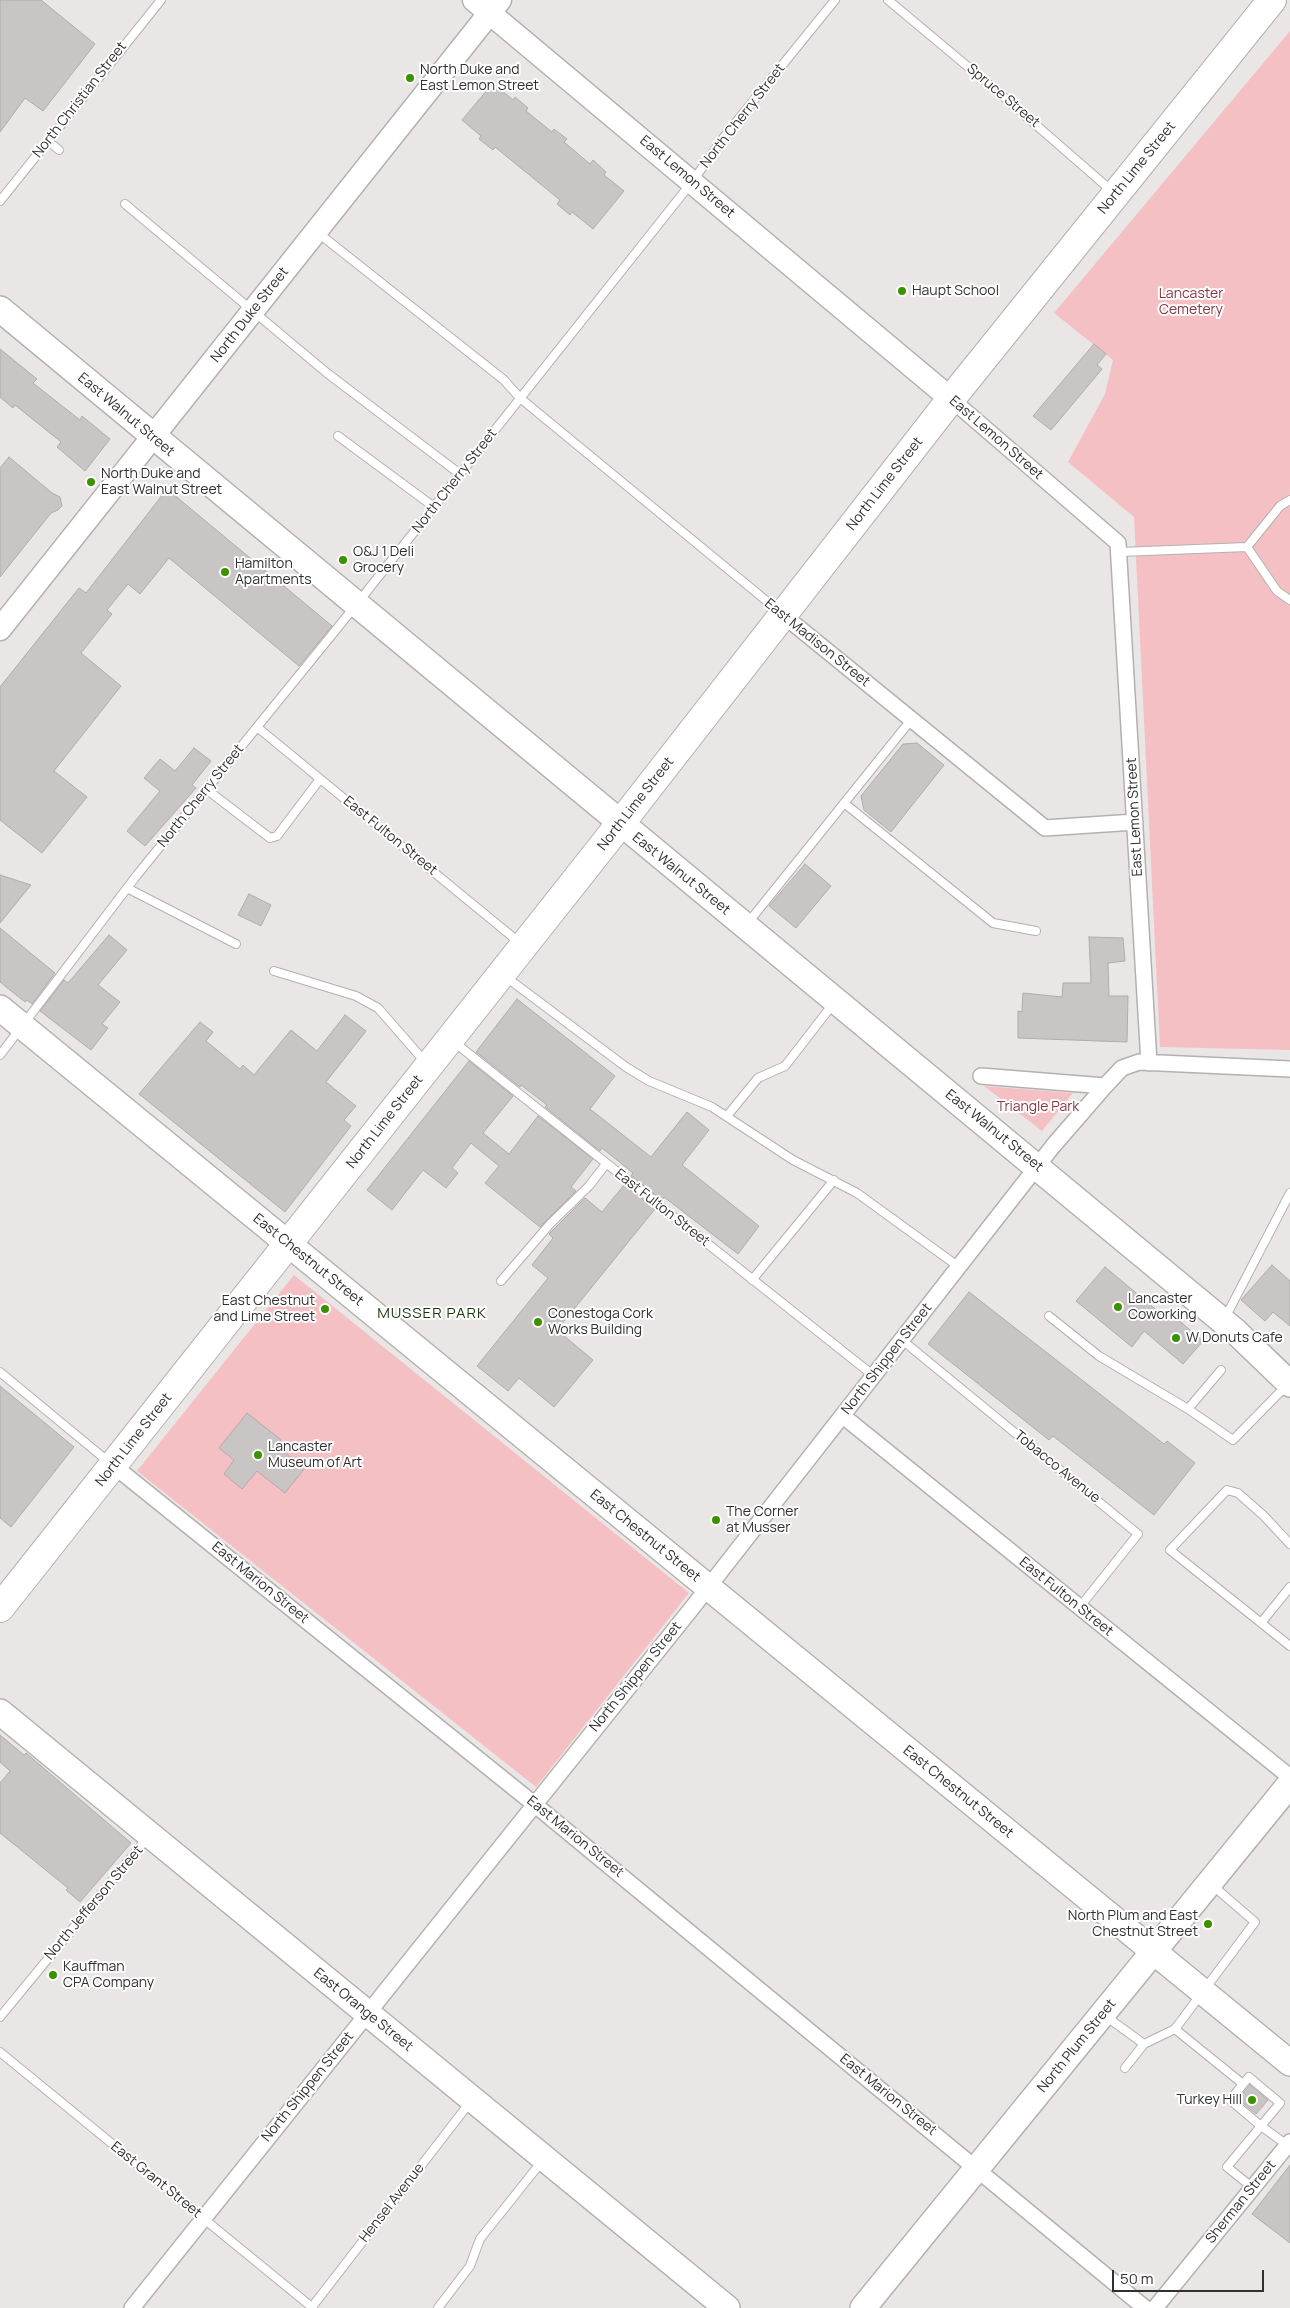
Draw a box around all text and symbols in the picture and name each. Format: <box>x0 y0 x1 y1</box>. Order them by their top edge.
street label: North Christian Street <box>30 39 130 161</box>
street label: North Cherry Street <box>697 61 789 171</box>
street label: Spruce Street <box>963 61 1043 131</box>
place label: North Duke and East Lemon Street <box>420 62 539 94</box>
marker: North Duke and East Lemon Street <box>404 72 416 84</box>
street label: North Lime Street <box>1095 118 1179 218</box>
street label: East Lemon Street <box>636 132 738 222</box>
street label: North Duke Street <box>208 264 292 366</box>
place label: Haupt School <box>912 283 999 299</box>
marker: Haupt School <box>896 285 908 297</box>
park label: Lancaster Cemetery <box>1159 286 1223 318</box>
street label: East Walnut Street <box>74 370 178 460</box>
street label: East Lemon Street <box>946 393 1046 483</box>
street label: North Cherry Street <box>409 426 501 536</box>
street label: North Lime Street <box>843 434 927 534</box>
place label: North Duke and East Walnut Street <box>101 466 222 498</box>
marker: North Duke and East Walnut Street <box>85 476 97 488</box>
place label: O&J 1 Deli Grocery <box>353 544 414 576</box>
marker: O&J 1 Deli Grocery <box>337 554 349 566</box>
place label: Hamilton Apartments <box>235 556 312 588</box>
marker: Hamilton Apartments <box>219 566 231 578</box>
street label: East Madison Street <box>761 595 873 691</box>
street label: North Cherry Street <box>154 741 248 851</box>
street label: North Lime Street <box>594 754 678 854</box>
street label: East Lemon Street <box>1123 757 1147 877</box>
street label: East Fulton Street <box>340 793 440 879</box>
street label: East Walnut Street <box>629 829 733 919</box>
street label: North Lime Street <box>343 1072 427 1172</box>
street label: East Walnut Street <box>942 1086 1046 1176</box>
park label: Triangle Park <box>997 1099 1079 1115</box>
street label: East Fulton Street <box>611 1166 713 1250</box>
street label: East Chestnut Street <box>249 1210 367 1310</box>
place label: Lancaster Coworking <box>1128 1291 1197 1324</box>
place label: East Chestnut and Lime Street <box>214 1293 315 1325</box>
street label: North Shippen Street <box>838 1300 936 1418</box>
marker: Lancaster Coworking <box>1112 1301 1124 1313</box>
marker: East Chestnut and Lime Street <box>319 1303 331 1315</box>
district label: MUSSER PARK <box>376 1305 488 1323</box>
place label: Conestoga Cork Works Building <box>548 1306 653 1338</box>
marker: Conestoga Cork Works Building <box>532 1316 544 1328</box>
place label: W Donuts Cafe <box>1186 1330 1283 1346</box>
marker: W Donuts Cafe <box>1170 1332 1182 1344</box>
street label: North Lime Street <box>92 1390 176 1490</box>
street label: Tobacco Avenue <box>1011 1427 1103 1507</box>
place label: Lancaster Museum of Art <box>268 1439 362 1471</box>
marker: Lancaster Museum of Art <box>252 1449 264 1461</box>
street label: East Chestnut Street <box>586 1486 704 1586</box>
place label: The Corner at Musser <box>726 1504 798 1536</box>
marker: The Corner at Musser <box>710 1514 722 1526</box>
street label: East Marion Street <box>208 1539 312 1627</box>
street label: East Fulton Street <box>1016 1554 1116 1640</box>
street label: North Shippen Street <box>586 1619 686 1735</box>
street label: East Chestnut Street <box>899 1742 1017 1842</box>
street label: East Marion Street <box>523 1793 627 1881</box>
street label: North Jefferson Street <box>41 1842 147 1964</box>
place label: North Plum and East Chestnut Street <box>1068 1908 1198 1940</box>
marker: North Plum and East Chestnut Street <box>1202 1918 1214 1930</box>
place label: Kauffman CPA Company <box>63 1959 154 1991</box>
street label: East Orange Street <box>310 1965 416 2055</box>
marker: Kauffman CPA Company <box>47 1969 59 1981</box>
street label: North Plum Street <box>1034 1996 1120 2096</box>
street label: North Shippen Street <box>258 2029 358 2145</box>
street label: East Marion Street <box>836 2051 940 2139</box>
place label: Turkey Hill <box>1177 2092 1242 2108</box>
marker: Turkey Hill <box>1246 2094 1258 2106</box>
street label: East Grant Street <box>107 2138 205 2222</box>
street label: Sherman Street <box>1202 2157 1280 2247</box>
street label: Hensel Avenue <box>356 2160 428 2246</box>
scale bar <box>1115 2260 1268 2292</box>
text: 50 m <box>1120 2268 1154 2289</box>

